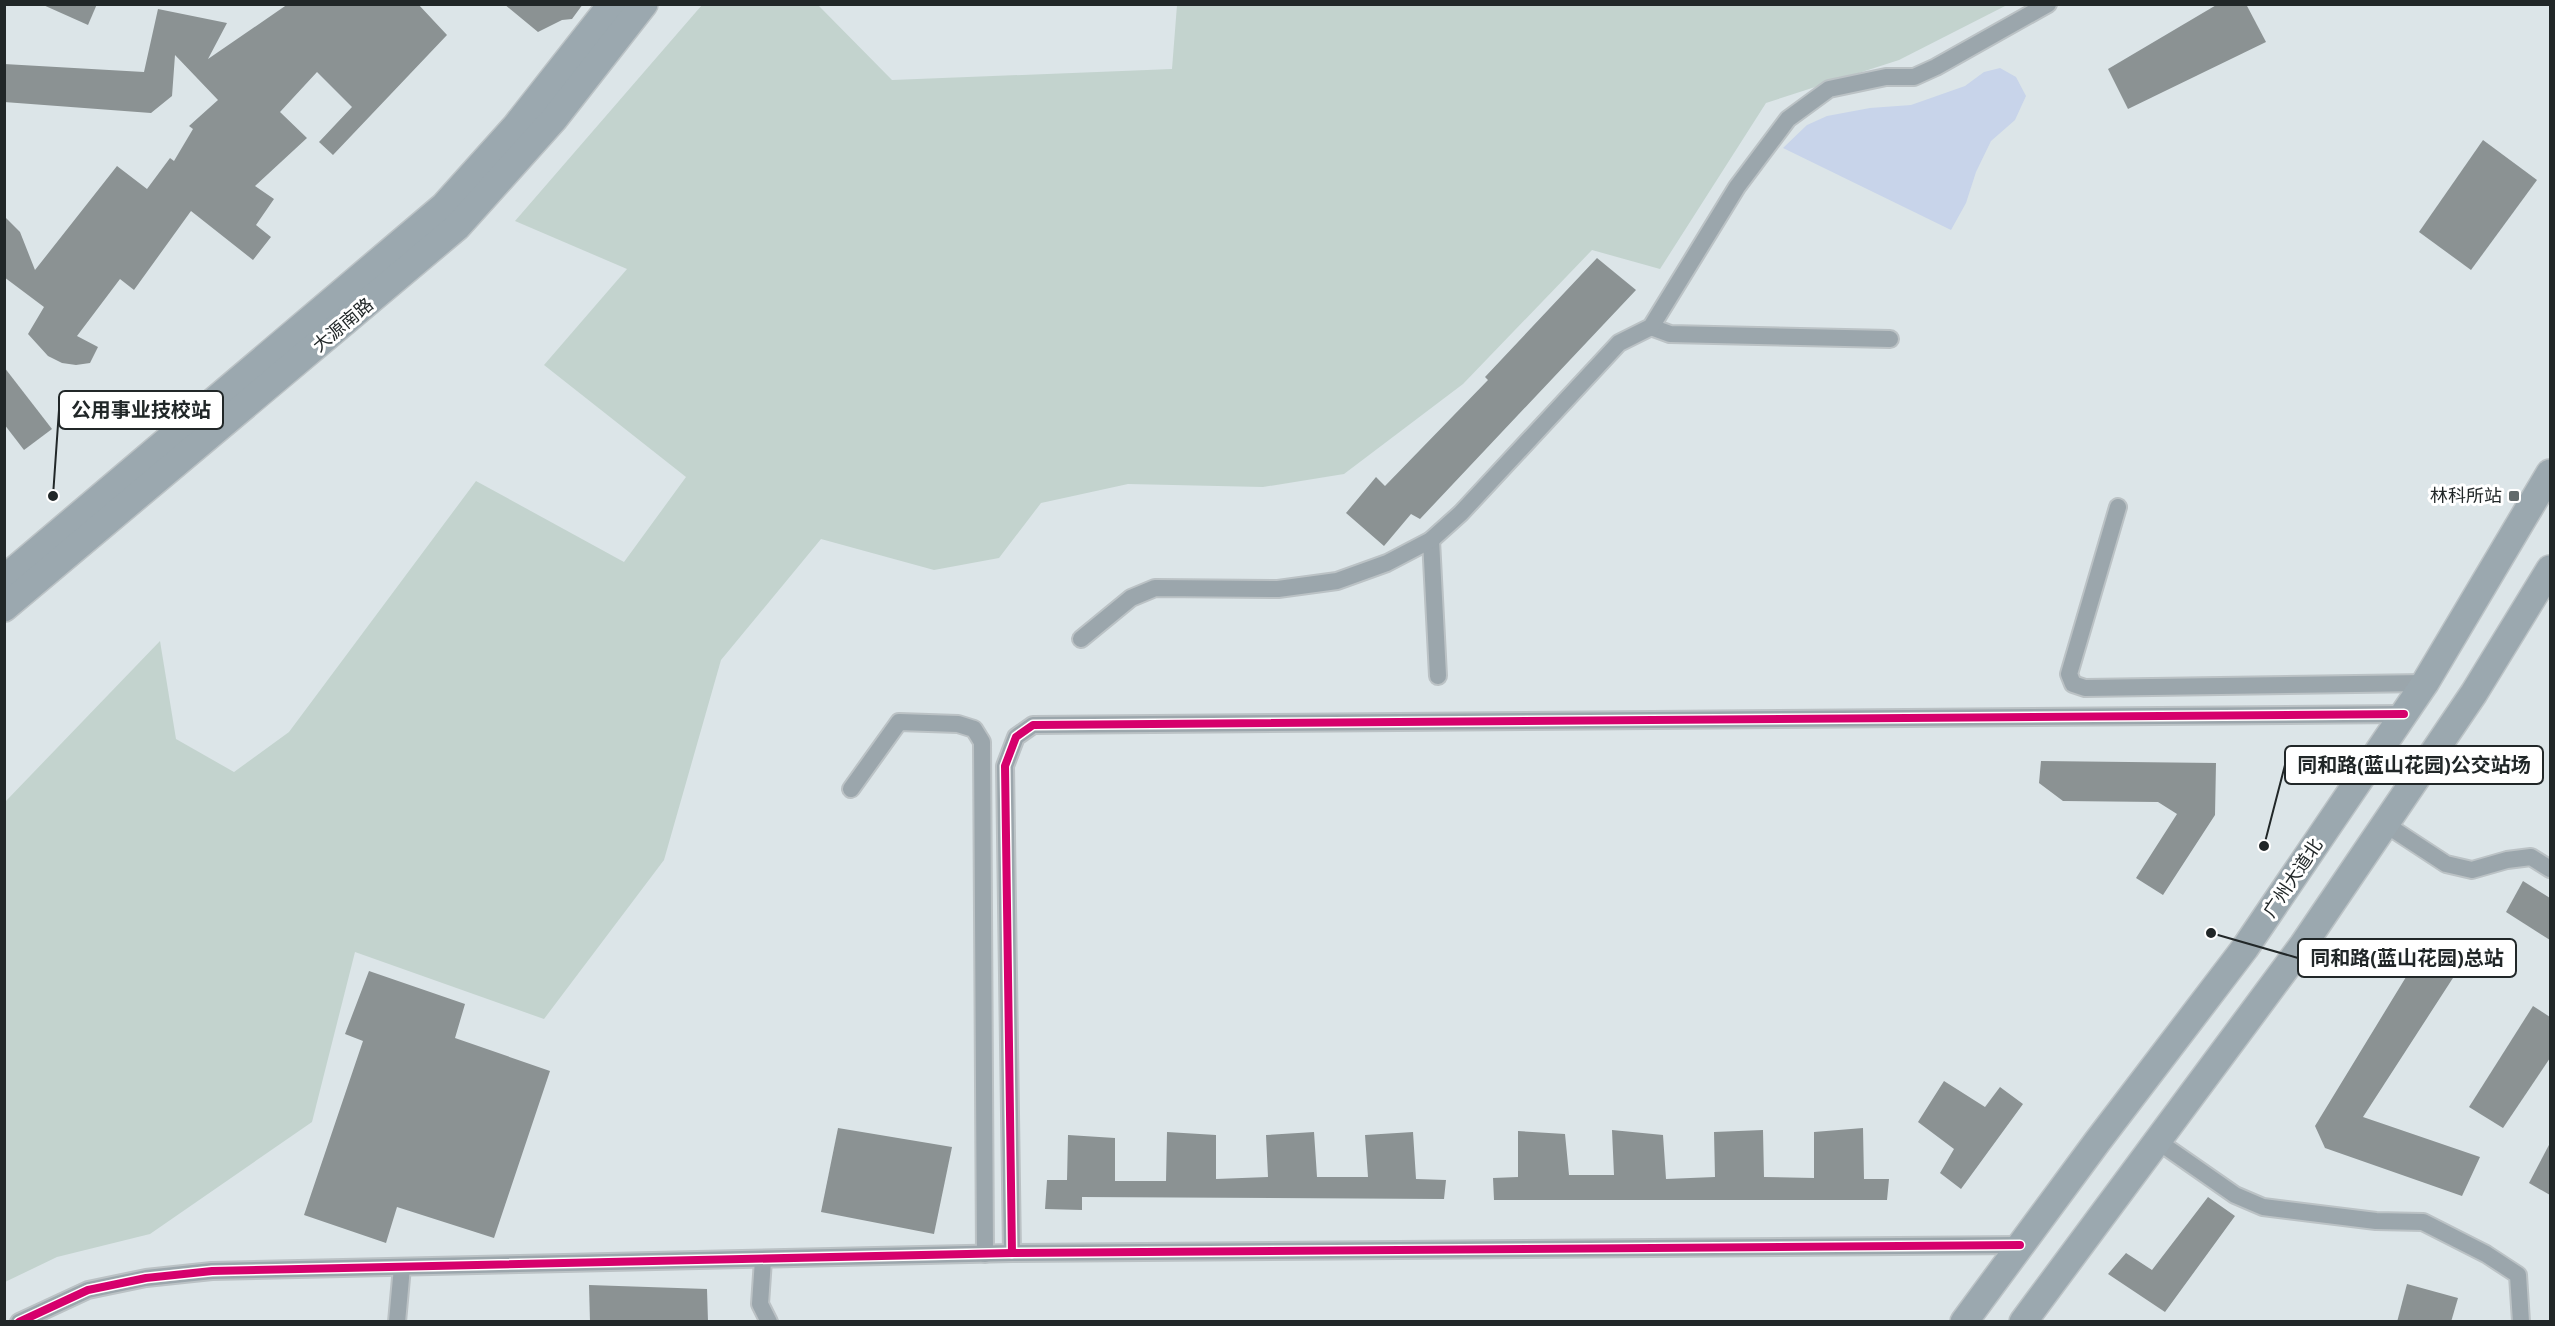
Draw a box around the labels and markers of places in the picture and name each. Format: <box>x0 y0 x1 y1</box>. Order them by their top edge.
callout: 公用事业技校站 <box>59 391 223 429</box>
place label: 林科所站 <box>2430 483 2502 507</box>
marker: 林科所站 <box>2507 489 2521 503</box>
callout: 同和路(蓝山花园)公交站场 <box>2285 746 2543 784</box>
callout: 同和路(蓝山花园)总站 <box>2298 939 2516 977</box>

